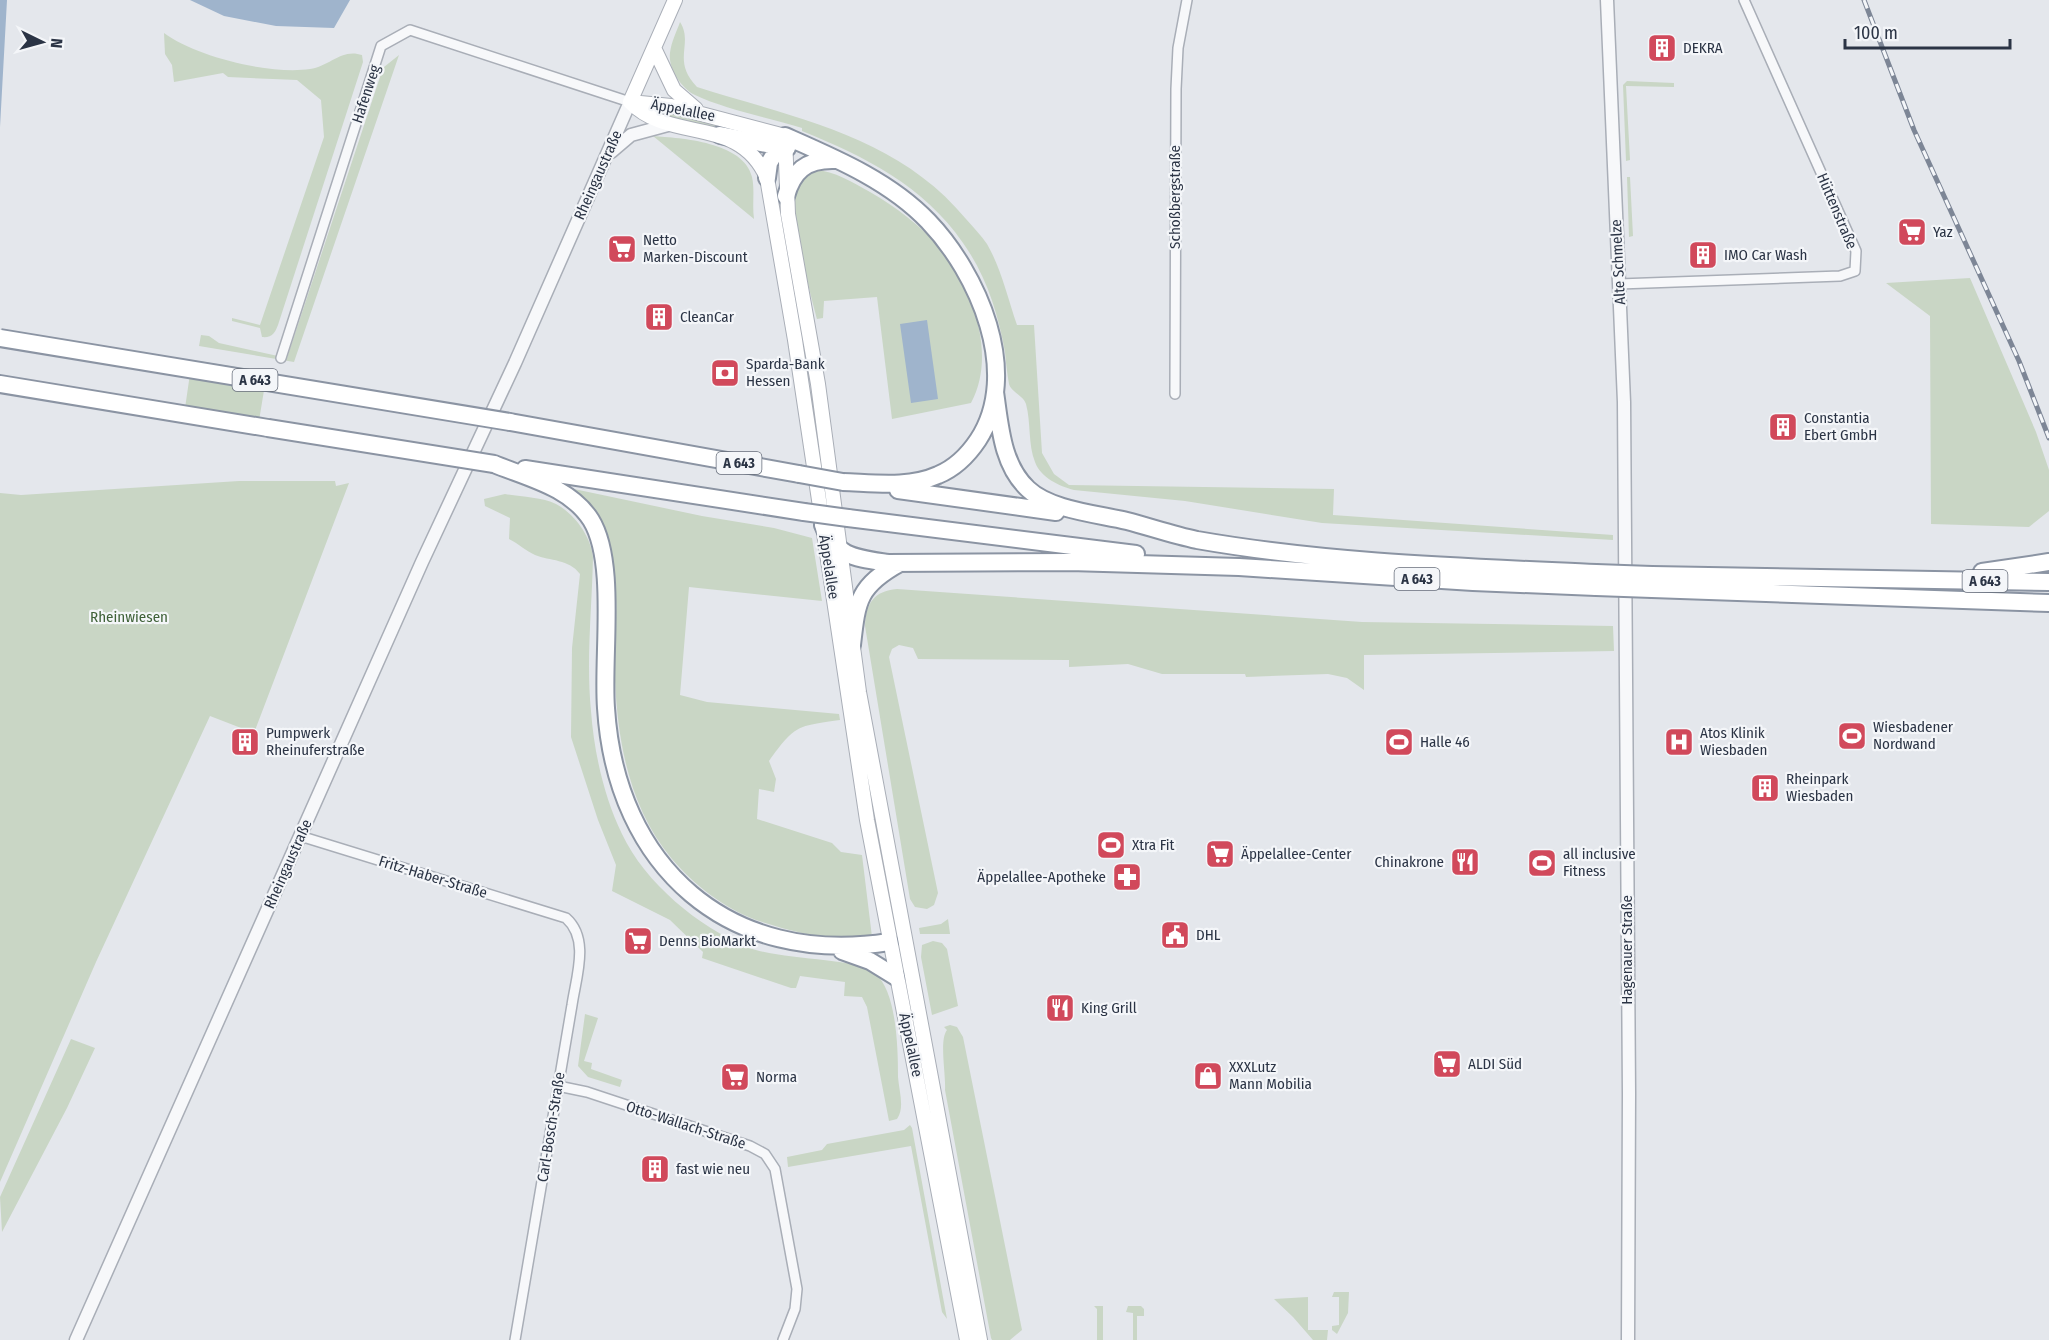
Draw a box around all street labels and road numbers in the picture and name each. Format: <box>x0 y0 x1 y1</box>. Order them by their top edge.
street label: Hafenweg <box>348 62 384 126</box>
street label: Äppelallee <box>649 95 717 125</box>
street label: Rheingaustraße <box>570 127 626 223</box>
street label: Schoßbergstraße <box>1166 145 1184 249</box>
street label: Hüttenstraße <box>1813 170 1861 252</box>
street label: Alte Schmelze <box>1607 219 1629 305</box>
road number: A 643 <box>232 369 278 391</box>
road number: A 643 <box>716 452 762 474</box>
street label: Äppelallee <box>815 533 843 601</box>
road number: A 643 <box>1394 568 1440 590</box>
road number: A 643 <box>1962 570 2008 592</box>
street label: Rheingaustraße <box>260 816 316 912</box>
street label: Fritz-Haber-Straße <box>377 852 489 902</box>
street label: Hagenauer Straße <box>1618 895 1636 1005</box>
street label: Äppelallee <box>895 1011 927 1079</box>
street label: Carl-Bosch-Straße <box>533 1071 569 1183</box>
street label: Otto-Wallach-Straße <box>624 1097 748 1153</box>

